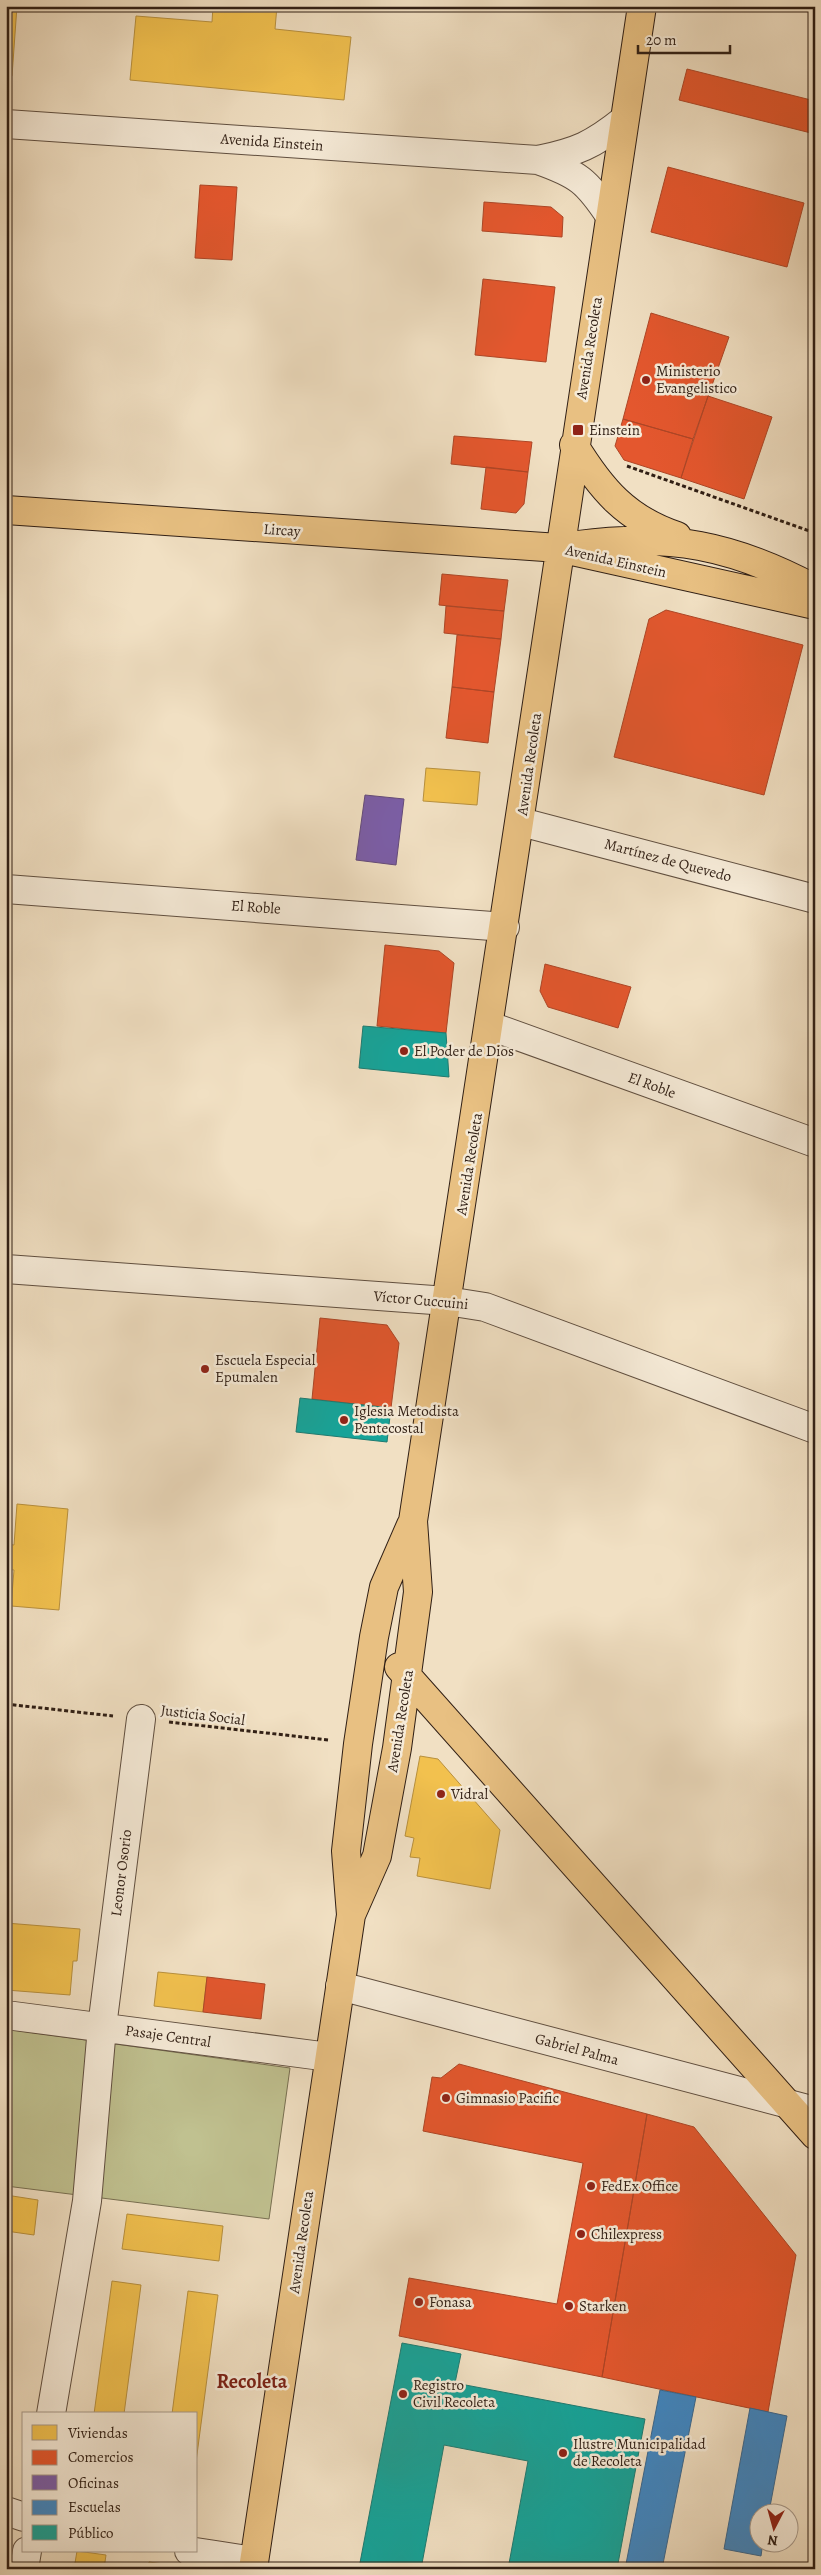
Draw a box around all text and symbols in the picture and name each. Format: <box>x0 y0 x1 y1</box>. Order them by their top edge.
scale bar <box>638 22 731 54</box>
text: 20 m <box>646 30 677 50</box>
street label: Avenida Einstein <box>219 128 324 156</box>
street label: Avenida Recoleta <box>571 295 607 402</box>
place label: Ministerio Evangelistico <box>656 361 737 398</box>
marker: Ministerio Evangelistico <box>640 374 652 386</box>
place label: Einstein <box>589 420 640 440</box>
marker: Einstein <box>571 423 585 437</box>
street label: Lircay <box>263 519 301 541</box>
street label: Avenida Einstein <box>563 539 668 582</box>
street label: Avenida Recoleta <box>512 711 546 818</box>
street label: Martínez de Quevedo <box>602 833 734 887</box>
street label: El Roble <box>231 895 282 919</box>
place label: El Poder de Dios <box>414 1041 514 1061</box>
marker: El Poder de Dios <box>398 1045 410 1057</box>
street label: El Roble <box>625 1067 679 1103</box>
street label: Avenida Recoleta <box>451 1111 487 1218</box>
street label: Víctor Cuccuini <box>372 1286 469 1314</box>
place label: Escuela Especial Epumalen <box>215 1350 316 1387</box>
marker: Escuela Especial Epumalen <box>199 1363 211 1375</box>
place label: Iglesia Metodista Pentecostal <box>354 1401 459 1438</box>
marker: Iglesia Metodista Pentecostal <box>338 1414 350 1426</box>
street label: Avenida Recoleta <box>382 1668 418 1775</box>
street label: Justicia Social <box>160 1700 247 1730</box>
place label: Vidral <box>450 1784 488 1804</box>
marker: Vidral <box>435 1788 447 1800</box>
street label: Leonor Osorio <box>106 1828 136 1918</box>
street label: Pasaje Central <box>124 2020 213 2052</box>
street label: Gabriel Palma <box>533 2028 621 2070</box>
place label: Gimnasio Pacific <box>456 2088 559 2108</box>
marker: Gimnasio Pacific <box>440 2092 452 2104</box>
place label: FedEx Office <box>601 2176 679 2196</box>
marker: FedEx Office <box>585 2180 597 2192</box>
street label: Avenida Recoleta <box>284 2189 318 2296</box>
place label: Chilexpress <box>591 2224 662 2244</box>
marker: Chilexpress <box>575 2228 587 2240</box>
place label: Fonasa <box>429 2292 472 2312</box>
marker: Fonasa <box>413 2296 425 2308</box>
place label: Starken <box>579 2296 627 2316</box>
marker: Starken <box>563 2300 575 2312</box>
district label: Recoleta <box>217 2368 288 2395</box>
place label: Registro Civil Recoleta <box>413 2375 495 2412</box>
marker: Registro Civil Recoleta <box>397 2388 409 2400</box>
legend <box>22 2412 198 2552</box>
text: Viviendas <box>67 2423 128 2443</box>
place label: Ilustre Municipalidad de Recoleta <box>573 2434 707 2471</box>
text: Comercios <box>68 2447 133 2467</box>
marker: Ilustre Municipalidad de Recoleta <box>557 2447 569 2459</box>
text: Oficinas <box>68 2473 119 2493</box>
text: Escuelas <box>68 2497 121 2517</box>
north arrow <box>748 2502 798 2552</box>
text: Público <box>68 2523 114 2543</box>
text: N <box>767 2530 779 2550</box>

